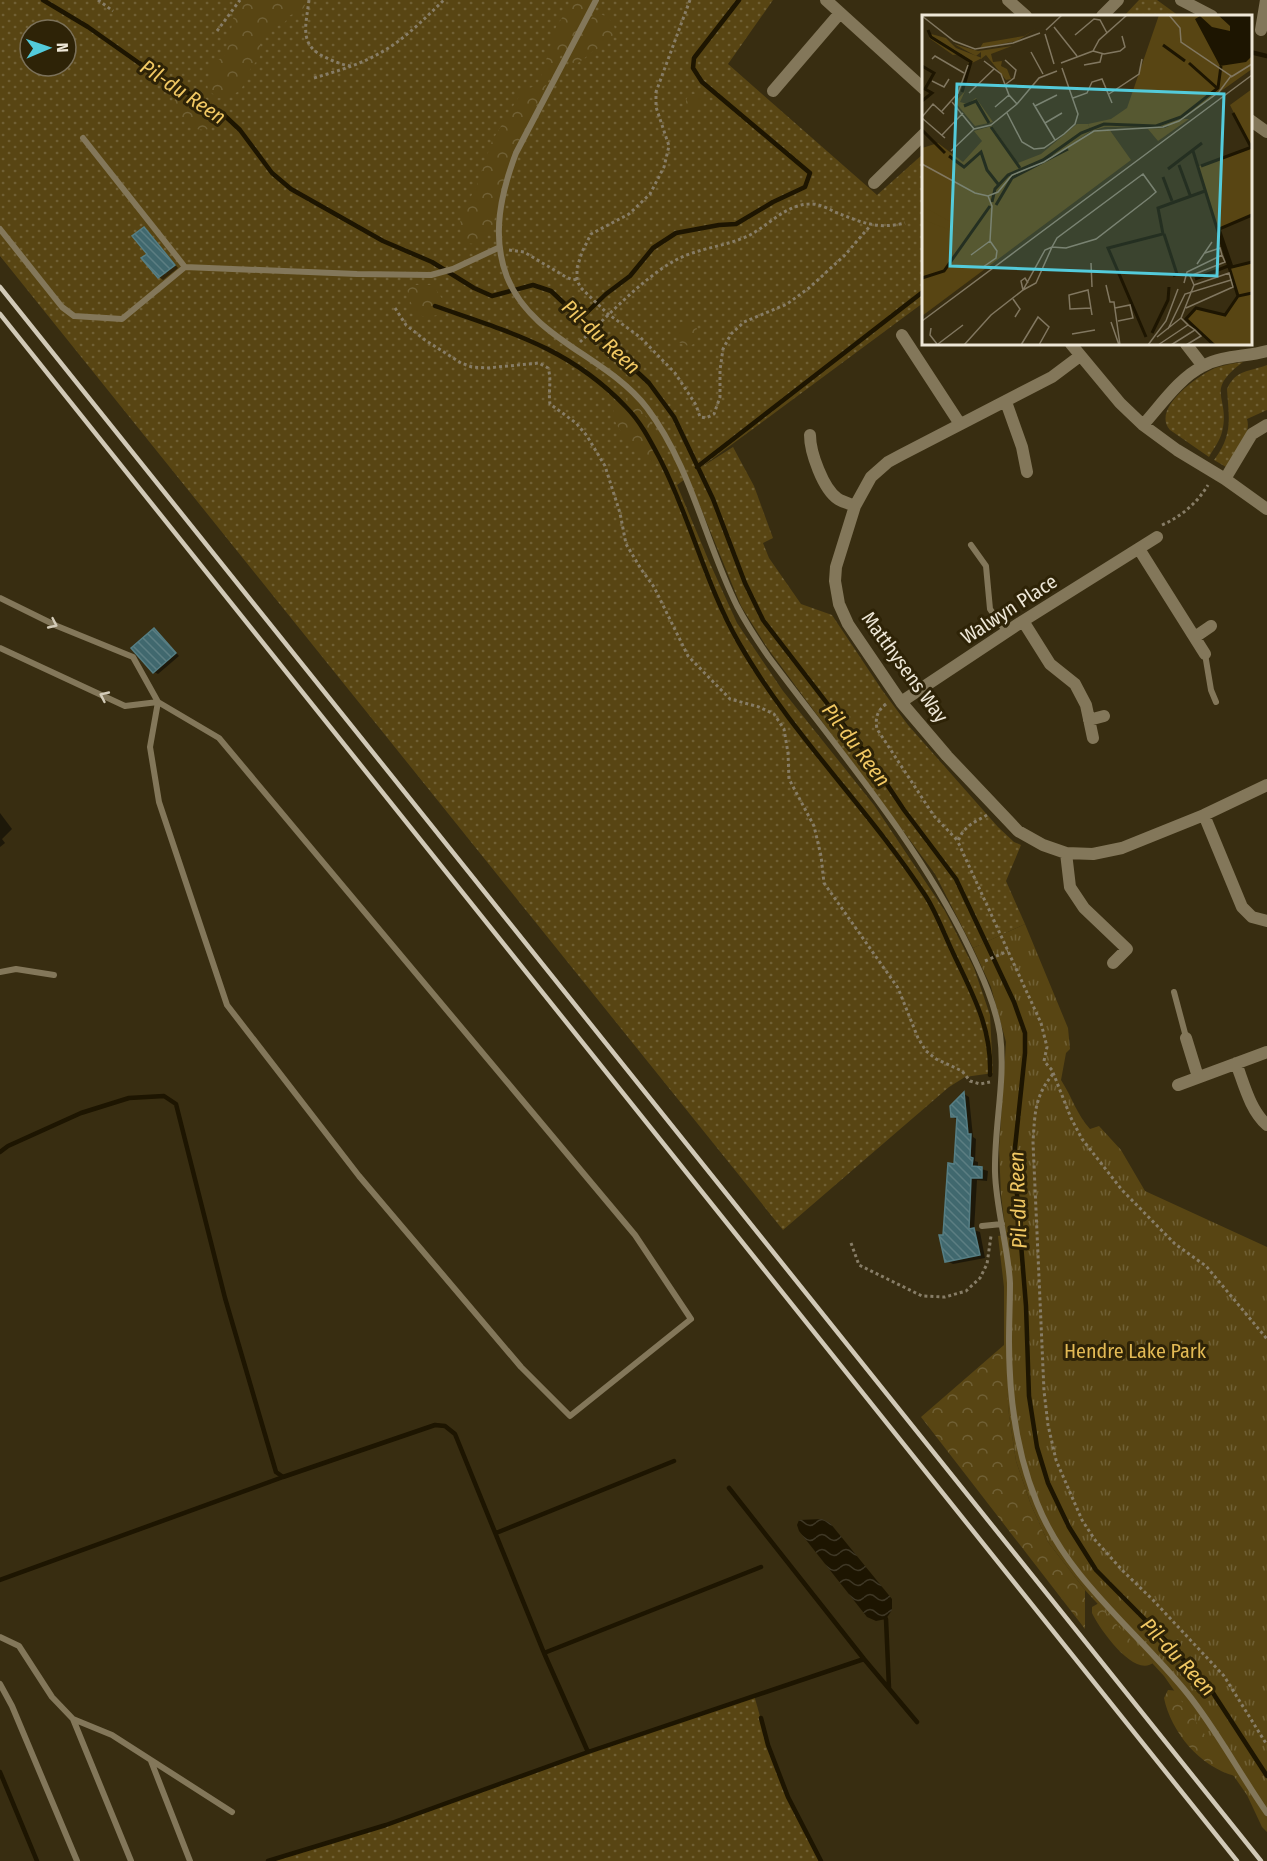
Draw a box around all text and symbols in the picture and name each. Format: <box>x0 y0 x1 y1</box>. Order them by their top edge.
inset map <box>922 15 1252 345</box>
north arrow <box>18 18 78 78</box>
text: N <box>53 42 72 53</box>
water label: Pil-du Reen <box>135 54 231 130</box>
water label: Pil-du Reen <box>556 294 646 380</box>
street label: Walwyn Place <box>956 569 1062 649</box>
street label: Matthysens Way <box>857 607 953 727</box>
one-way arrow <box>46 617 57 629</box>
one-way arrow <box>99 692 110 704</box>
water label: Pil-du Reen <box>816 698 896 792</box>
water label: Pil-du Reen <box>1003 1151 1033 1249</box>
park label: Hendre Lake Park <box>1064 1339 1207 1363</box>
water label: Pil-du Reen <box>1135 1612 1221 1702</box>

